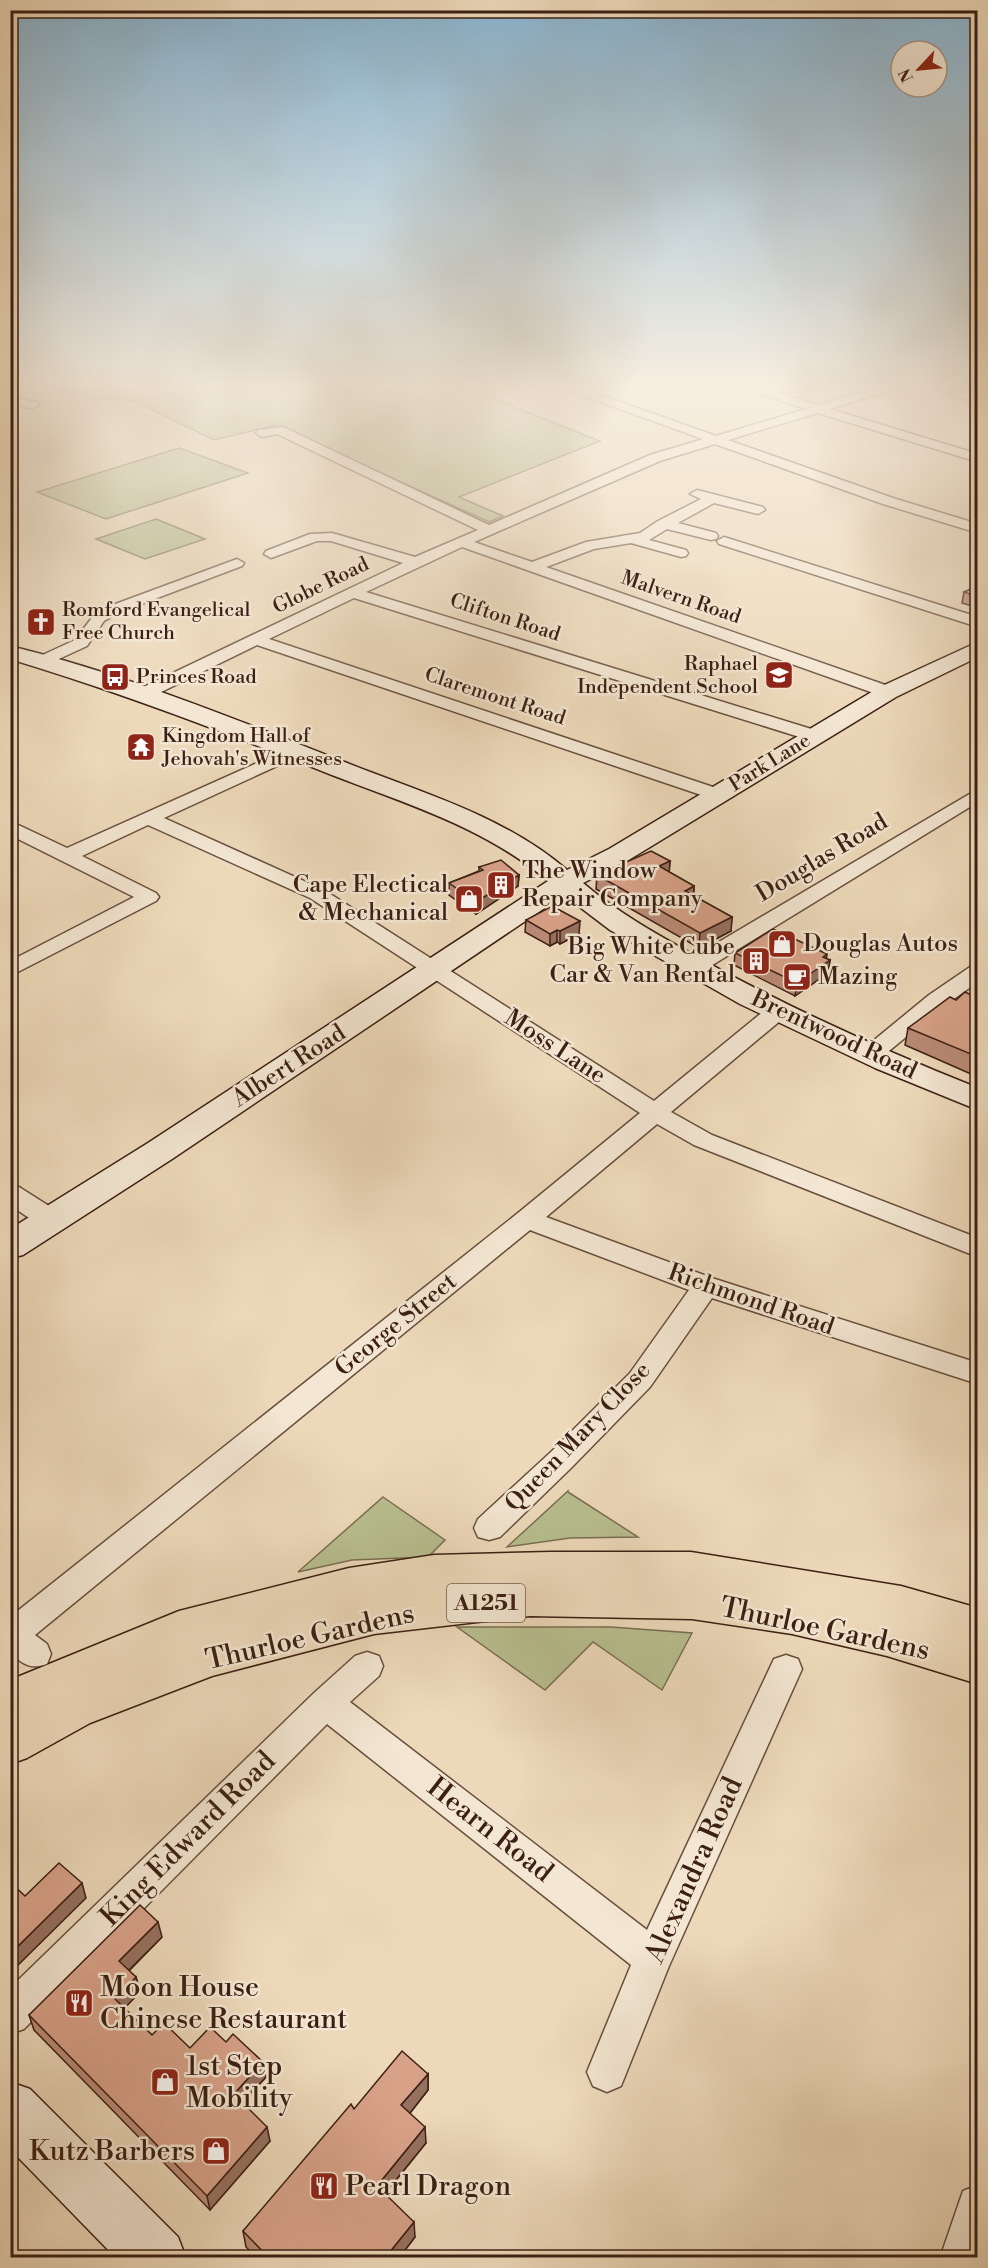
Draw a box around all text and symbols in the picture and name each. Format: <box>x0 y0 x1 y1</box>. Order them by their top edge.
north arrow <box>889 39 949 99</box>
text: N <box>895 65 918 85</box>
street label: Globe Road <box>269 552 374 620</box>
street label: Malvern Road <box>618 566 745 630</box>
street label: Clifton Road <box>447 588 564 648</box>
place label: Romford Evangelical Free Church <box>62 598 251 646</box>
church icon: Romford Evangelical Free Church <box>25 606 57 638</box>
place label: Raphael Independent School <box>577 652 758 700</box>
school or university icon: Raphael Independent School <box>763 659 795 691</box>
bus stop icon: Princes Road <box>99 661 131 693</box>
street label: Claremont Road <box>421 662 569 732</box>
place label: Princes Road <box>136 665 257 690</box>
place label: Kingdom Hall of Jehovah's Witnesses <box>161 724 342 772</box>
street label: Park Lane <box>725 728 815 798</box>
temple icon: Kingdom Hall of Jehovah's Witnesses <box>125 731 157 763</box>
street label: Douglas Road <box>751 807 894 909</box>
place label: The Window Repair Company <box>522 856 703 914</box>
building icon: The Window Repair Company <box>485 869 517 901</box>
place label: Cape Electical & Mechanical <box>293 870 448 928</box>
shop icon: Cape Electical & Mechanical <box>453 883 485 915</box>
shop icon: Douglas Autos <box>766 928 798 960</box>
place label: Douglas Autos <box>803 929 958 959</box>
place label: Big White Cube Car & Van Rental <box>549 932 735 990</box>
building icon: Big White Cube Car & Van Rental <box>740 945 772 977</box>
cafe icon: Mazing <box>781 961 813 993</box>
place label: Mazing <box>818 962 898 992</box>
street label: Brentwood Road <box>745 983 922 1087</box>
street label: Moss Lane <box>499 1003 611 1091</box>
street label: Albert Road <box>226 1018 352 1114</box>
street label: Richmond Road <box>664 1258 838 1343</box>
street label: George Street <box>329 1267 463 1383</box>
street label: Queen Mary Close <box>499 1356 657 1518</box>
road number: A1251 <box>447 1584 525 1622</box>
street label: Thurloe Gardens <box>717 1590 933 1668</box>
street label: Thurloe Gardens <box>202 1596 418 1678</box>
street label: King Edward Road <box>93 1744 283 1934</box>
street label: Hearn Road <box>420 1770 560 1890</box>
street label: Alexandra Road <box>637 1772 751 1969</box>
place label: Moon House Chinese Restaurant <box>100 1970 347 2037</box>
restaurant icon: Moon House Chinese Restaurant <box>63 1987 95 2019</box>
place label: 1st Step Mobility <box>186 2049 293 2116</box>
shop icon: 1st Step Mobility <box>149 2066 181 2098</box>
place label: Kutz Barbers <box>29 2134 195 2169</box>
shop icon: Kutz Barbers <box>200 2135 232 2167</box>
place label: Pearl Dragon <box>345 2169 512 2204</box>
restaurant icon: Pearl Dragon <box>308 2170 340 2202</box>

